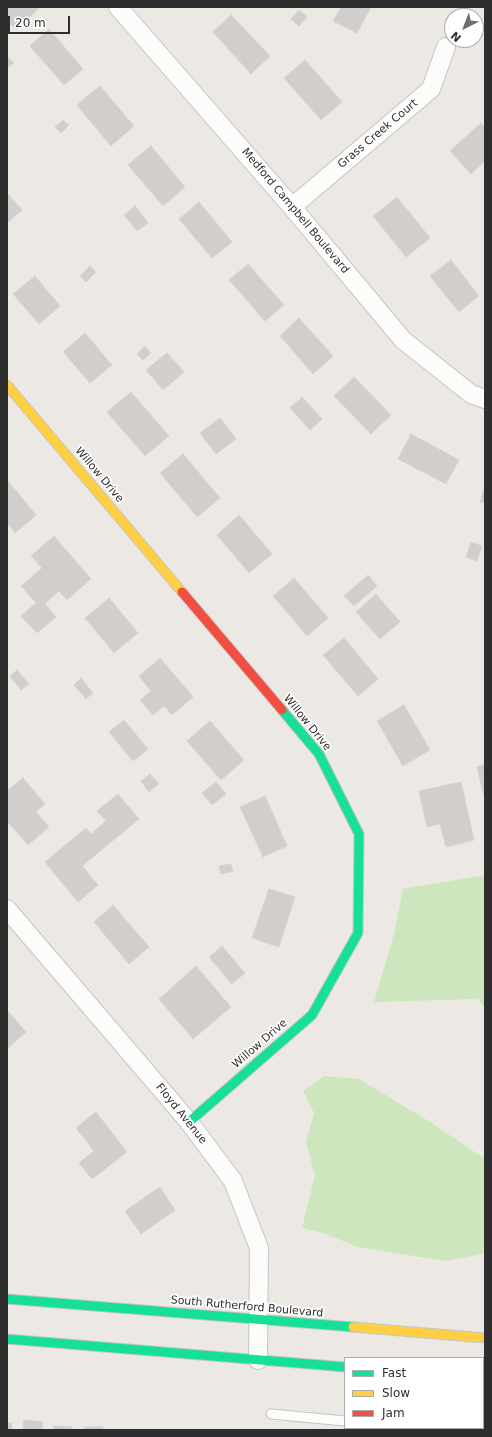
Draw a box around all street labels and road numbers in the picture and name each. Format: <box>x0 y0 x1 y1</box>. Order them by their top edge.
street label: Grass Creek Court <box>335 97 421 171</box>
street label: Medford Campbell Boulevard <box>239 146 351 276</box>
street label: Willow Drive <box>72 445 126 505</box>
street label: Willow Drive <box>280 692 334 754</box>
street label: Willow Drive <box>230 1017 290 1071</box>
street label: Floyd Avenue <box>153 1081 209 1147</box>
street label: South Rutherford Boulevard <box>170 1294 324 1320</box>

